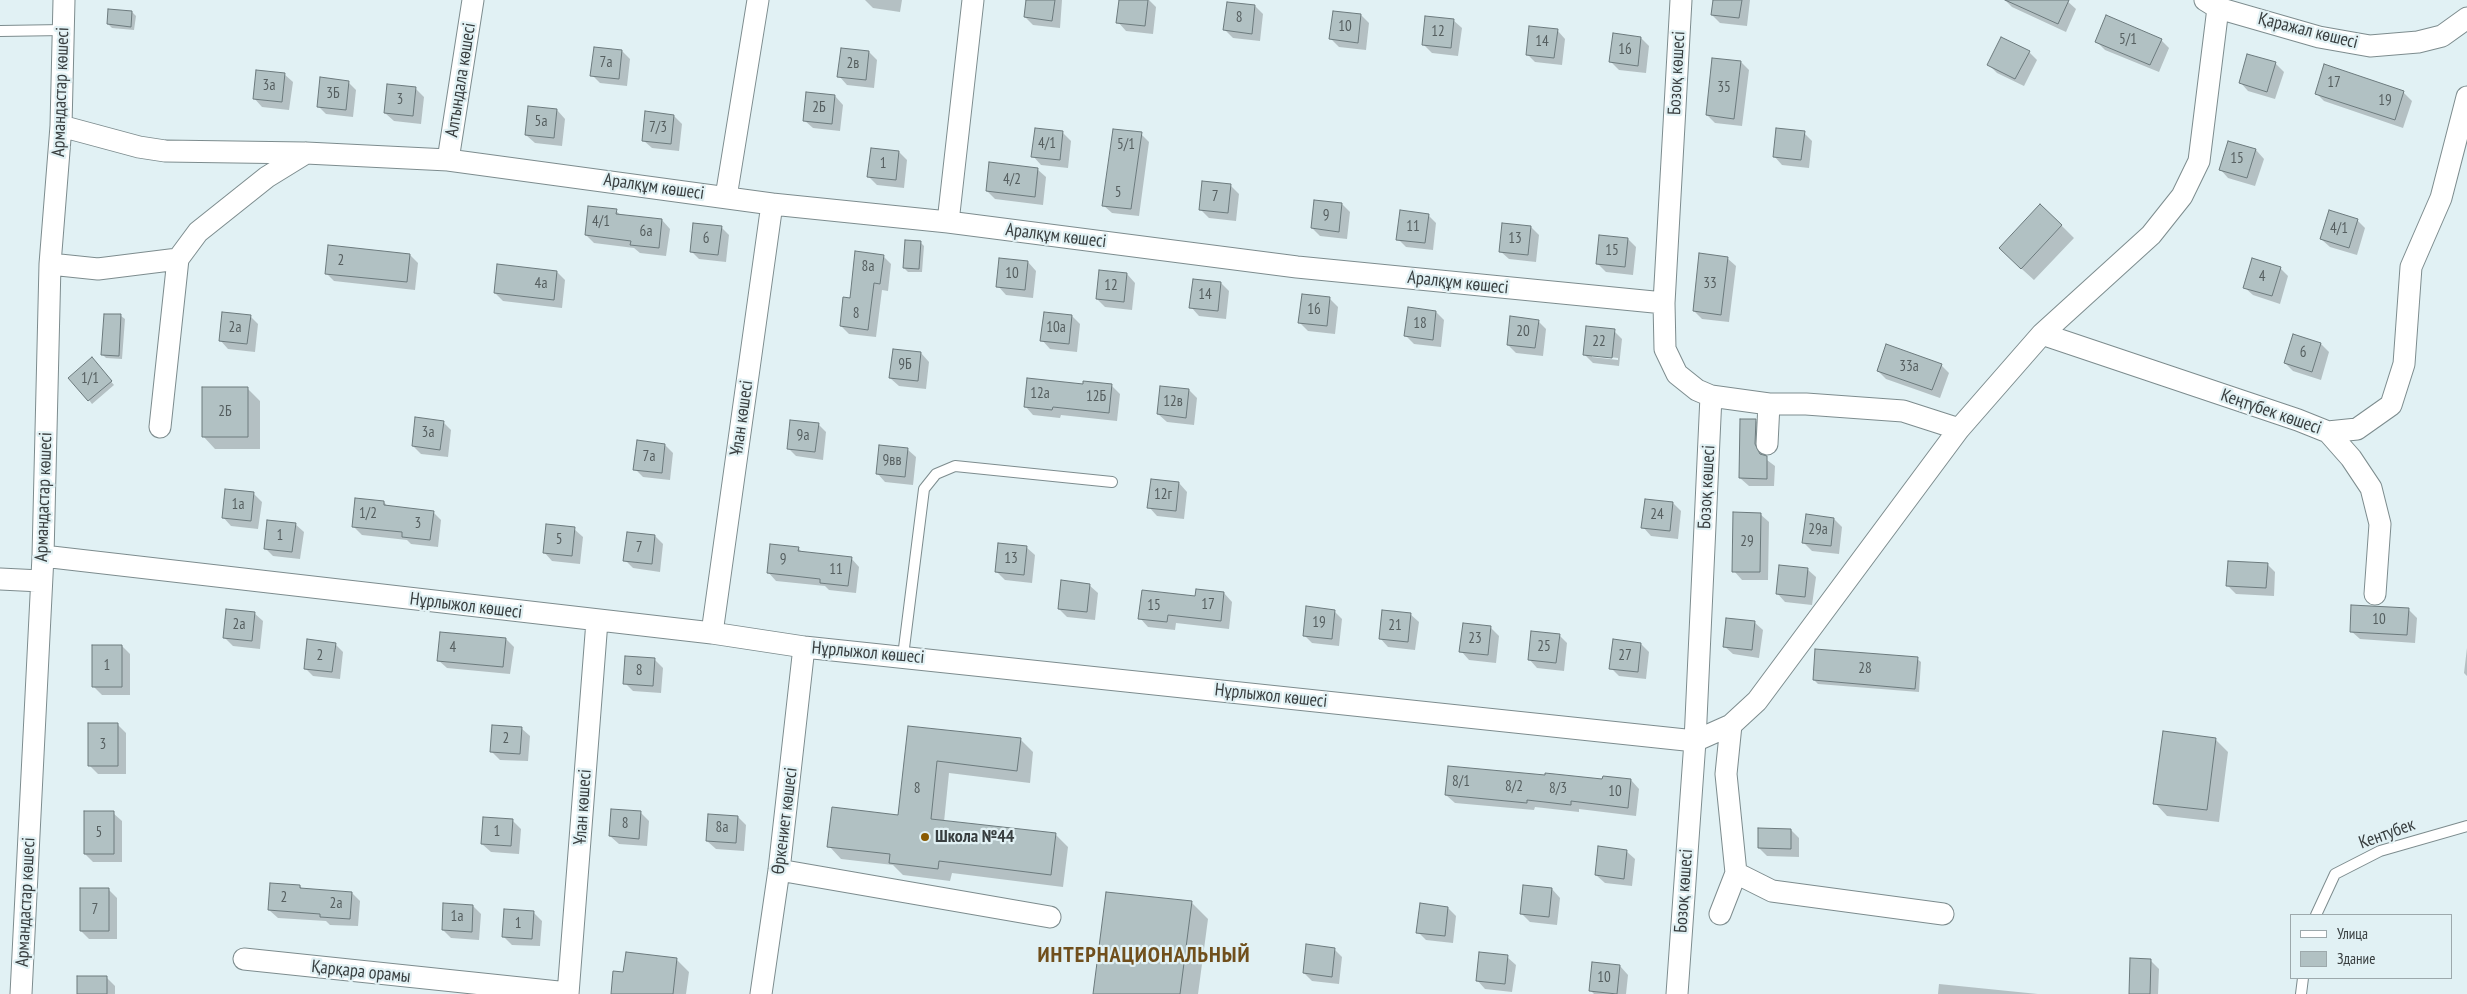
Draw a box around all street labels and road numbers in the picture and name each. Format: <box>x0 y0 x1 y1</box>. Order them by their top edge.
street label: Қаражал көшесі <box>2256 8 2360 54</box>
street label: Алтындала көшесі <box>441 21 481 139</box>
street label: Армандастар көшесі <box>48 27 74 157</box>
street label: Бозоқ көшесі <box>1664 31 1690 115</box>
street label: Аралқұм көшесі <box>602 169 706 205</box>
street label: Аралқұм көшесі <box>1004 219 1108 253</box>
street label: Аралқұм көшесі <box>1406 267 1510 299</box>
street label: Ұлан көшесі <box>726 379 758 457</box>
street label: Кеңтүбек көшесі <box>2218 385 2324 439</box>
street label: Армандастар көшесі <box>31 432 57 562</box>
street label: Бозоқ көшесі <box>1694 445 1720 529</box>
street label: Нұрлыжол көшесі <box>409 588 523 624</box>
street label: Нұрлыжол көшесі <box>811 637 925 669</box>
street label: Нұрлыжол көшесі <box>1214 679 1328 713</box>
street label: Өркениет көшесі <box>768 766 802 876</box>
street label: Ұлан көшесі <box>570 768 596 846</box>
street label: Кентубек <box>2356 814 2418 854</box>
street label: Армандастар көшесі <box>12 837 40 967</box>
street label: Бозоқ көшесі <box>1670 848 1698 934</box>
street label: Қарқара орамы <box>310 956 412 988</box>

